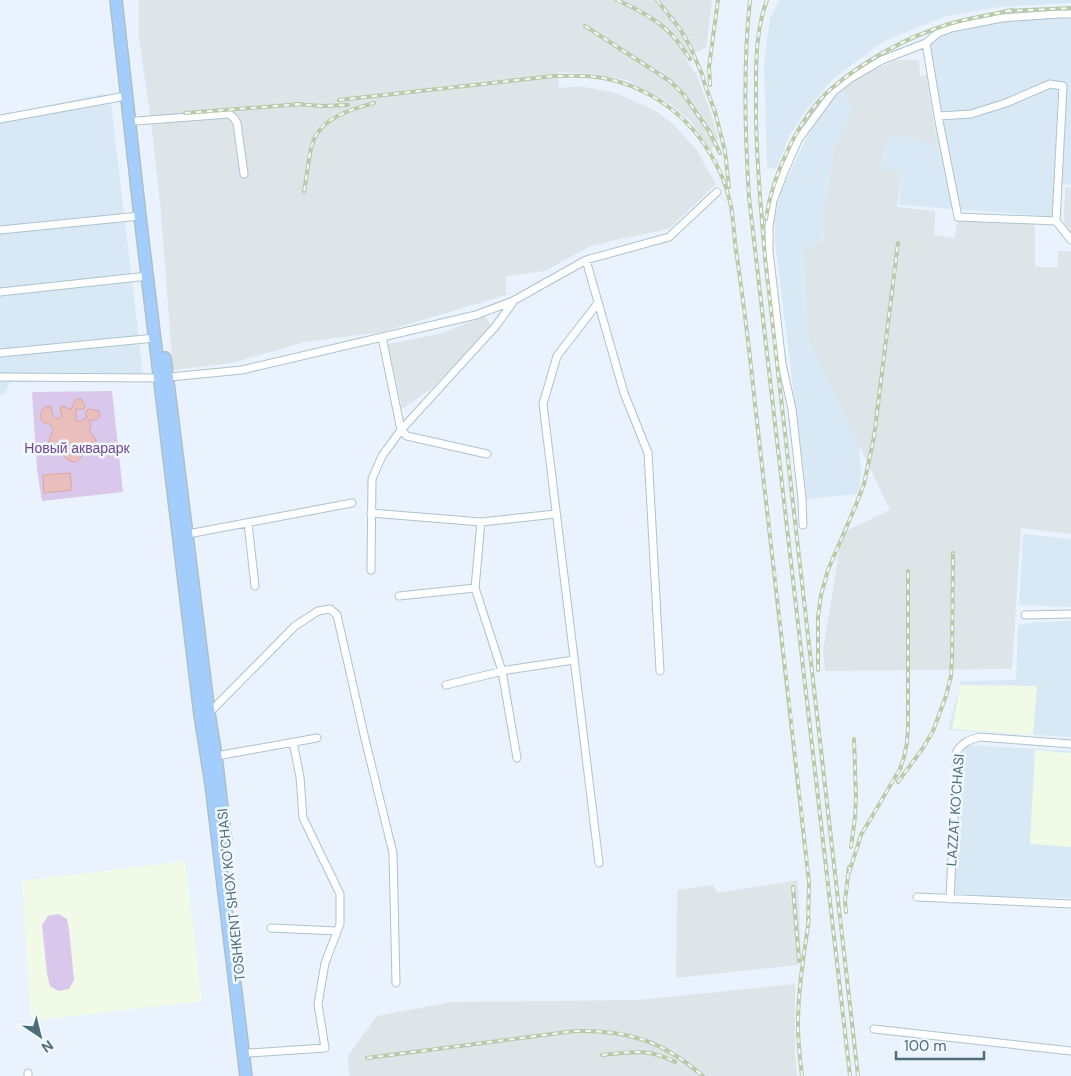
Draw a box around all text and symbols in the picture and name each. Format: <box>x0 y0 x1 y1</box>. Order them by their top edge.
park label: Новый акварарк <box>24 439 131 457</box>
street label: LAZZAT KO'CHASI <box>942 753 968 867</box>
street label: TOSHKENT SHOX KO'CHASI <box>213 807 249 983</box>
north arrow <box>15 1011 65 1061</box>
scale bar <box>896 1028 984 1060</box>
text: N <box>38 1036 57 1057</box>
text: 100 m <box>904 1036 947 1056</box>

